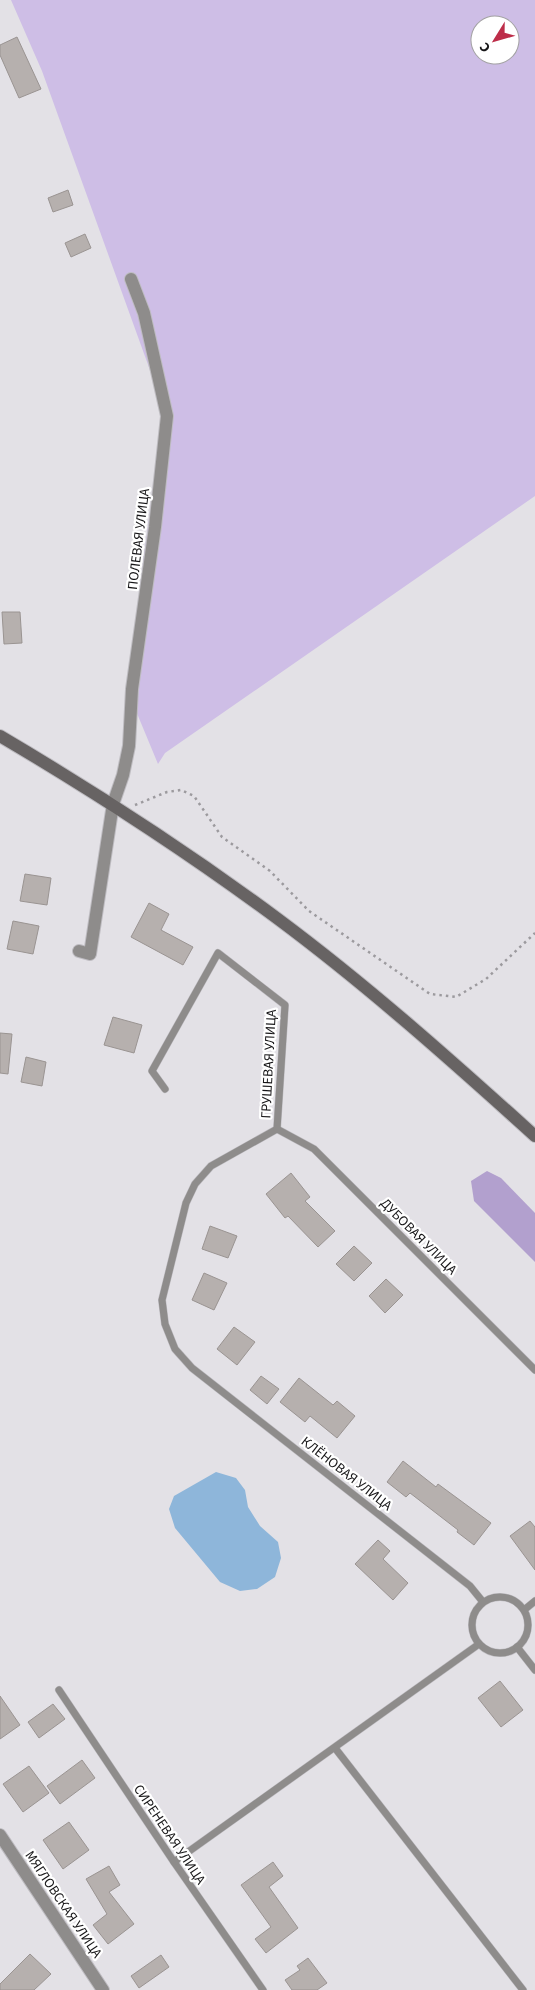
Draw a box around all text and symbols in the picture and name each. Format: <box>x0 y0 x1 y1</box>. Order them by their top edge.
north arrow <box>470 15 520 65</box>
text: С <box>475 38 496 56</box>
street label: ПОЛЕВАЯ УЛИЦА <box>123 487 155 591</box>
street label: ГРУШЕВАЯ УЛИЦА <box>256 1009 282 1119</box>
street label: ДУБОВАЯ УЛИЦА <box>375 1194 461 1280</box>
street label: КЛЁНОВАЯ УЛИЦА <box>297 1432 396 1516</box>
street label: СИРЕНЕВАЯ УЛИЦА <box>128 1781 210 1889</box>
street label: МЯГЛОВСКАЯ УЛИЦА <box>20 1847 107 1963</box>

